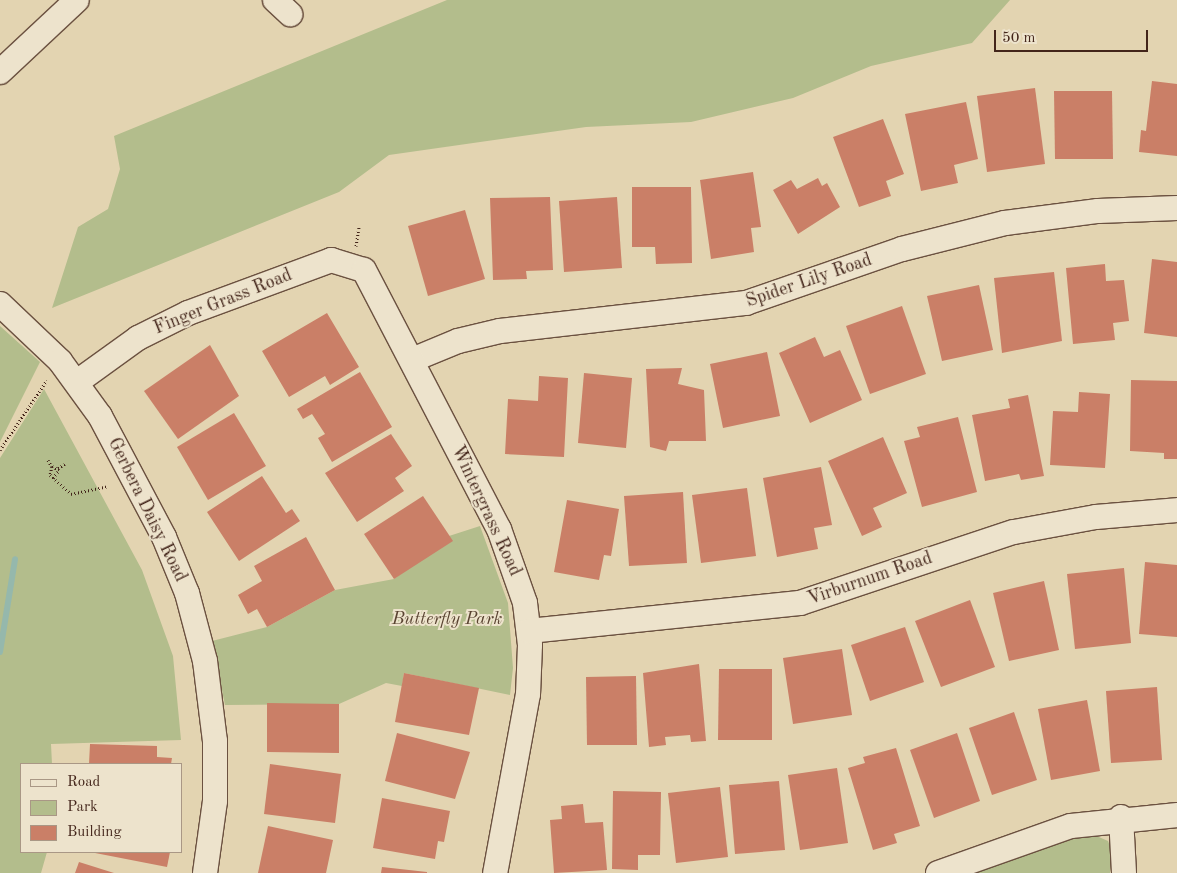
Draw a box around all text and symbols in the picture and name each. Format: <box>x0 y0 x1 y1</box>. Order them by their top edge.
scale bar <box>997 20 1151 52</box>
text: 50 m <box>1002 31 1036 46</box>
street label: Spider Lily Road <box>743 249 875 313</box>
street label: Finger Grass Road <box>151 264 295 340</box>
street label: Gerbera Daisy Road <box>103 434 191 586</box>
street label: Wintergrass Road <box>446 442 526 580</box>
street label: Virburnum Road <box>805 548 935 610</box>
park label: Butterfly Park <box>392 608 502 630</box>
legend <box>20 763 182 853</box>
text: Road <box>67 775 100 790</box>
text: Park <box>67 800 98 815</box>
text: Building <box>67 825 122 840</box>

